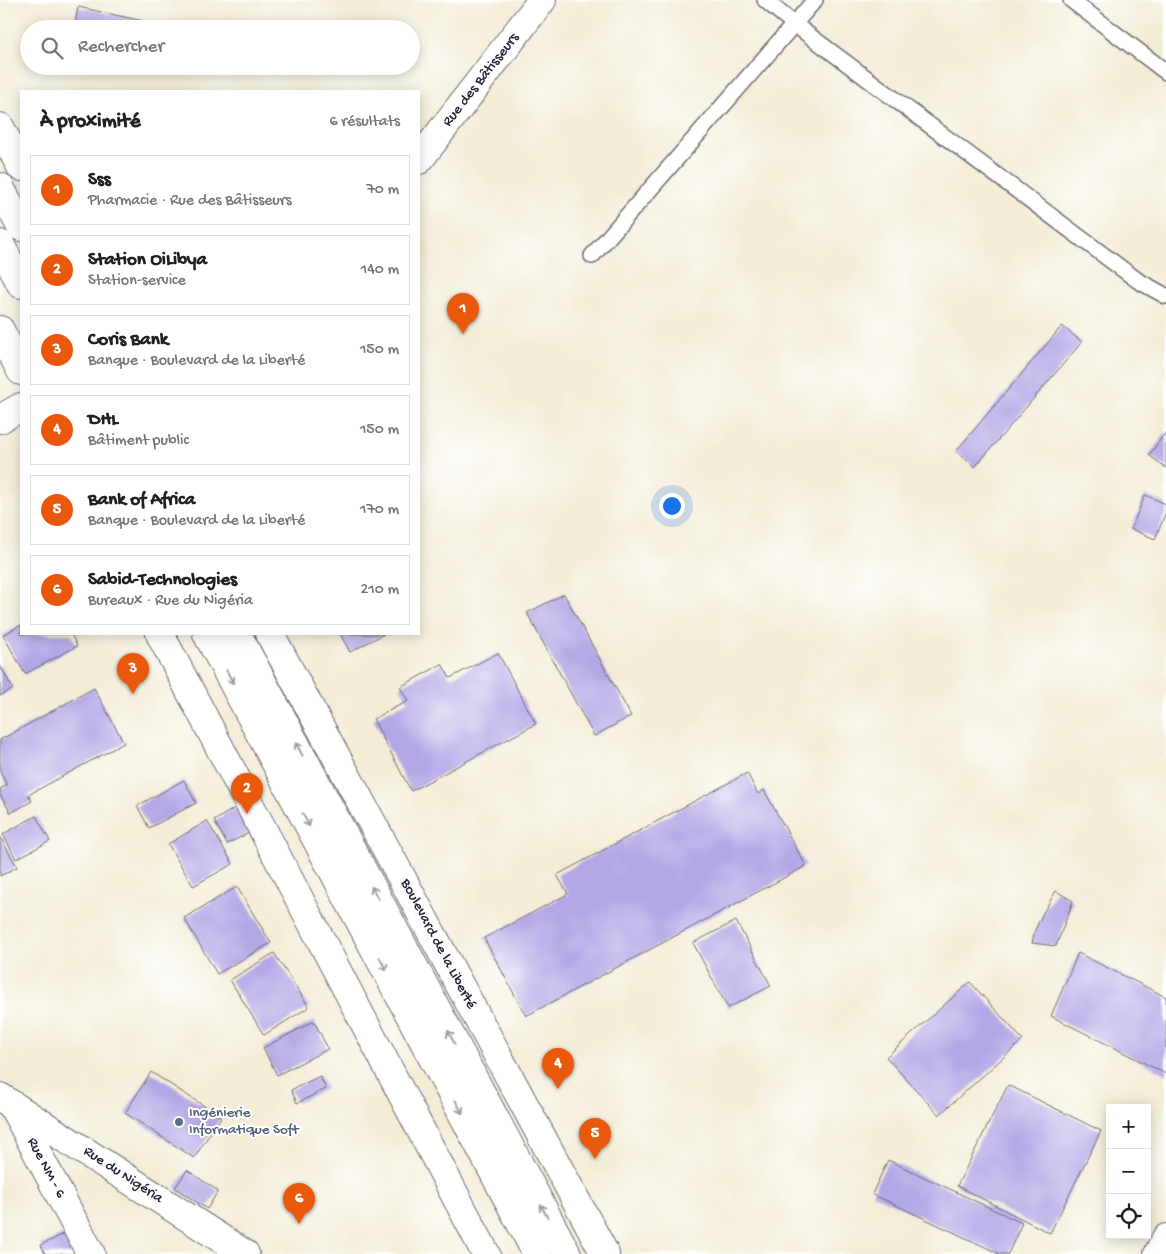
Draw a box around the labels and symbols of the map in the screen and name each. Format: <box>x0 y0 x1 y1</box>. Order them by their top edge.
street label: Rue des Bâtisseurs <box>439 29 523 130</box>
pin: 1 <box>447 293 479 334</box>
your location <box>659 493 685 519</box>
pin: 3 <box>117 653 149 694</box>
one-way arrow <box>226 669 235 684</box>
one-way arrow <box>294 742 304 757</box>
pin: 2 <box>231 773 263 814</box>
one-way arrow <box>301 813 311 828</box>
street label: Boulevard de la Liberté <box>396 875 480 1012</box>
one-way arrow <box>370 886 379 901</box>
one-way arrow <box>378 956 388 971</box>
one-way arrow <box>446 1029 456 1044</box>
pin: 4 <box>542 1048 574 1089</box>
one-way arrow <box>454 1100 464 1115</box>
place label: Ingénierie Informatique Soft <box>189 1104 300 1139</box>
marker: Ingénierie Informatique Soft <box>173 1116 185 1128</box>
pin: 5 <box>579 1118 611 1159</box>
street label: Rue NM - 6 <box>23 1135 70 1202</box>
street label: Rue du Nigéria <box>80 1142 167 1208</box>
pin: 6 <box>283 1183 315 1224</box>
one-way arrow <box>539 1204 548 1219</box>

